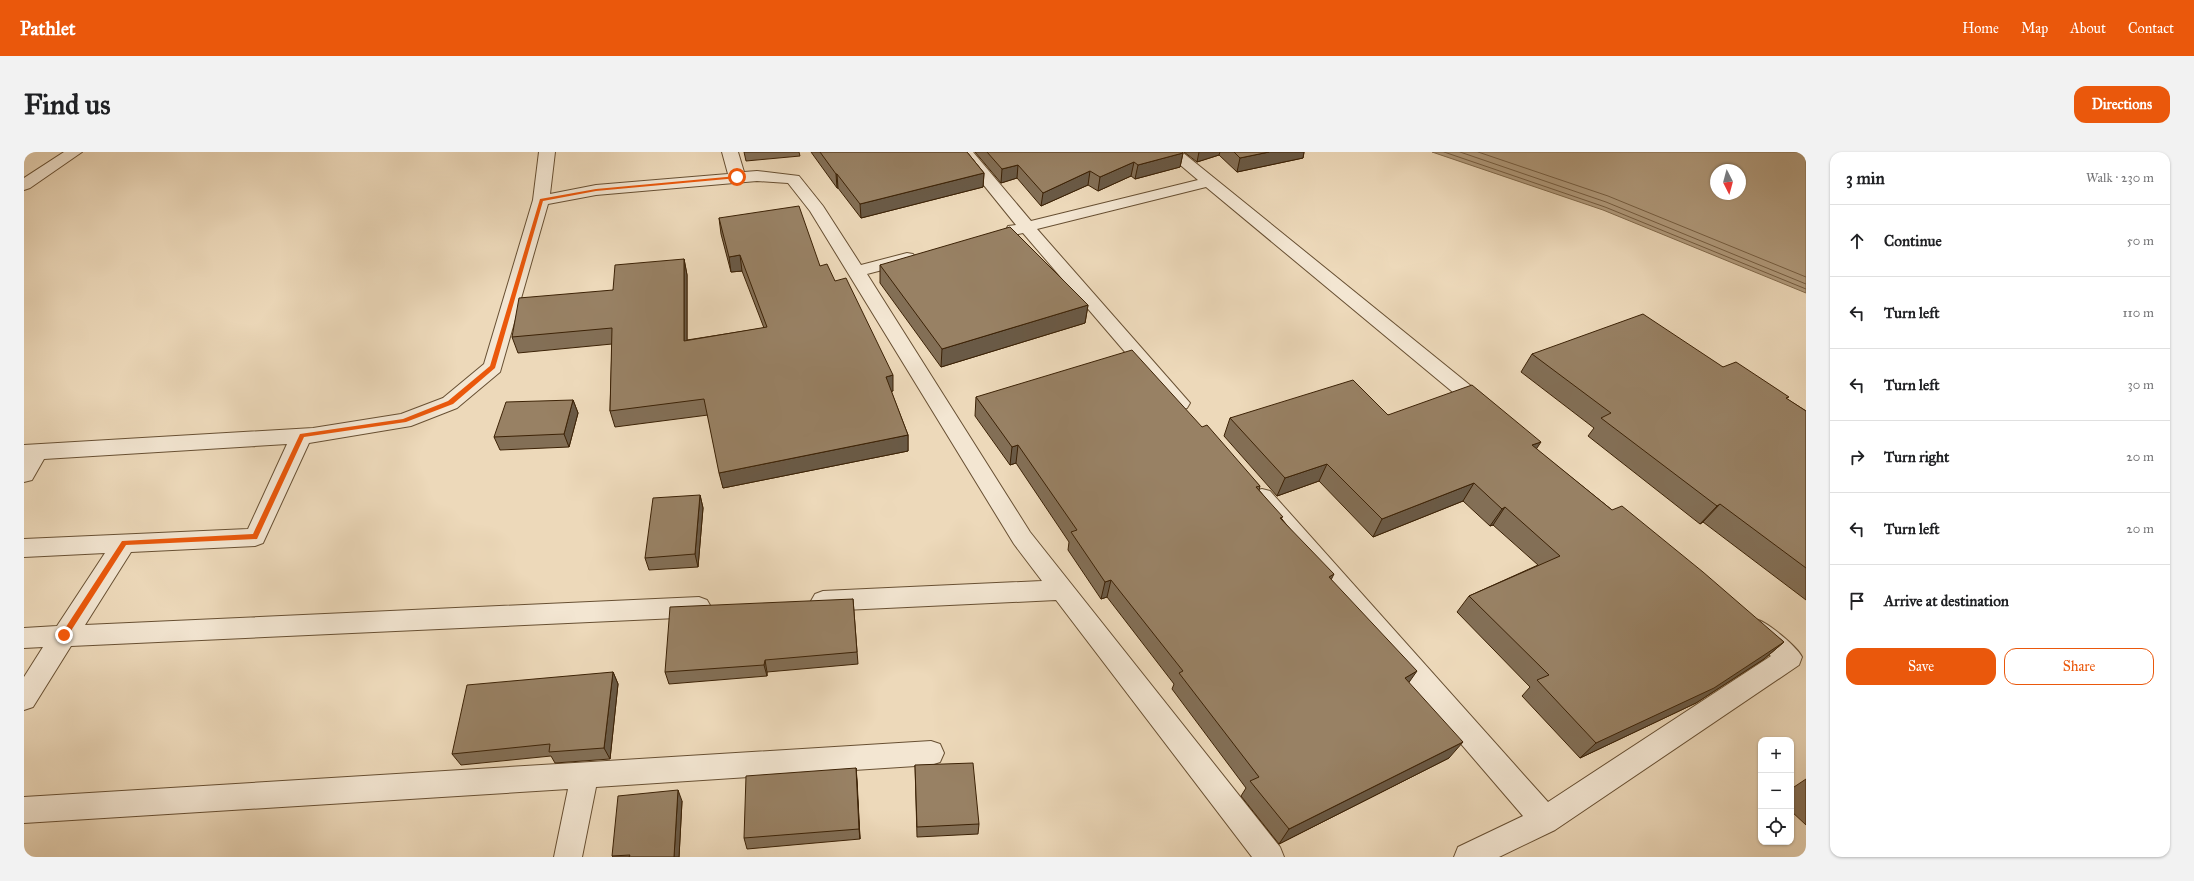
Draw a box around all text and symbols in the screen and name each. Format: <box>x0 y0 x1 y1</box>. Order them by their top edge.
text: Pathlet <box>20 17 76 40</box>
text: Home <box>1962 20 1999 37</box>
text: Map <box>2021 20 2048 37</box>
text: About <box>2070 20 2106 37</box>
text: Contact <box>2128 20 2174 37</box>
button: Directions <box>2074 86 2170 123</box>
text: Find us <box>24 87 110 122</box>
north arrow <box>1710 164 1746 200</box>
route start <box>728 168 746 186</box>
text: 3 min <box>1846 168 1885 189</box>
text: Walk · 230 m <box>2086 170 2154 186</box>
icon: ahead <box>1846 230 1868 252</box>
text: Continue <box>1884 232 1942 250</box>
text: 50 m <box>2127 233 2154 249</box>
icon: left <box>1846 302 1868 324</box>
text: Turn left <box>1884 304 1940 322</box>
text: 110 m <box>2122 305 2154 321</box>
icon: left <box>1846 374 1868 396</box>
text: Turn left <box>1884 376 1940 394</box>
text: 30 m <box>2128 377 2154 393</box>
icon: right <box>1846 446 1868 468</box>
text: Turn right <box>1884 448 1949 466</box>
text: 20 m <box>2126 449 2154 465</box>
icon: left <box>1846 518 1868 540</box>
text: Turn left <box>1884 520 1940 538</box>
text: 20 m <box>2126 521 2154 537</box>
icon: arrive <box>1846 590 1868 612</box>
text: Arrive at destination <box>1884 592 2009 610</box>
route end <box>55 626 73 644</box>
button: Save <box>1846 648 1996 685</box>
button: Share <box>2004 648 2154 685</box>
map controls <box>1758 737 1794 845</box>
button: + <box>1758 737 1794 773</box>
button: − <box>1758 773 1794 809</box>
button: locate <box>1758 809 1794 845</box>

